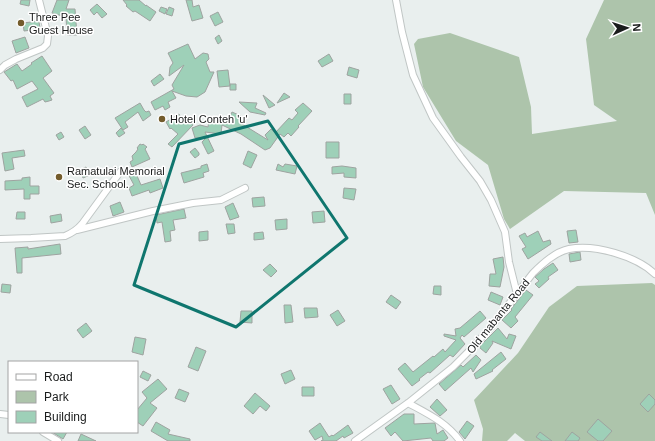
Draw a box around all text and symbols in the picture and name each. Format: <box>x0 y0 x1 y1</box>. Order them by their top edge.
north arrow <box>607 8 647 48</box>
place label: Three Pee Guest House <box>29 11 93 36</box>
marker: Three Pee Guest House <box>16 18 26 28</box>
text: N <box>631 23 643 32</box>
place label: Hotel Conteh 'u' <box>170 113 248 125</box>
marker: Hotel Conteh 'u' <box>157 114 167 124</box>
place label: Ramatulai Memorial Sec. School. <box>67 165 165 190</box>
marker: Ramatulai Memorial Sec. School. <box>54 172 64 182</box>
street label: Old mabanta Road <box>464 276 532 356</box>
legend <box>8 361 138 433</box>
text: Road <box>44 370 73 384</box>
text: Park <box>44 390 70 404</box>
text: Building <box>44 410 87 424</box>

